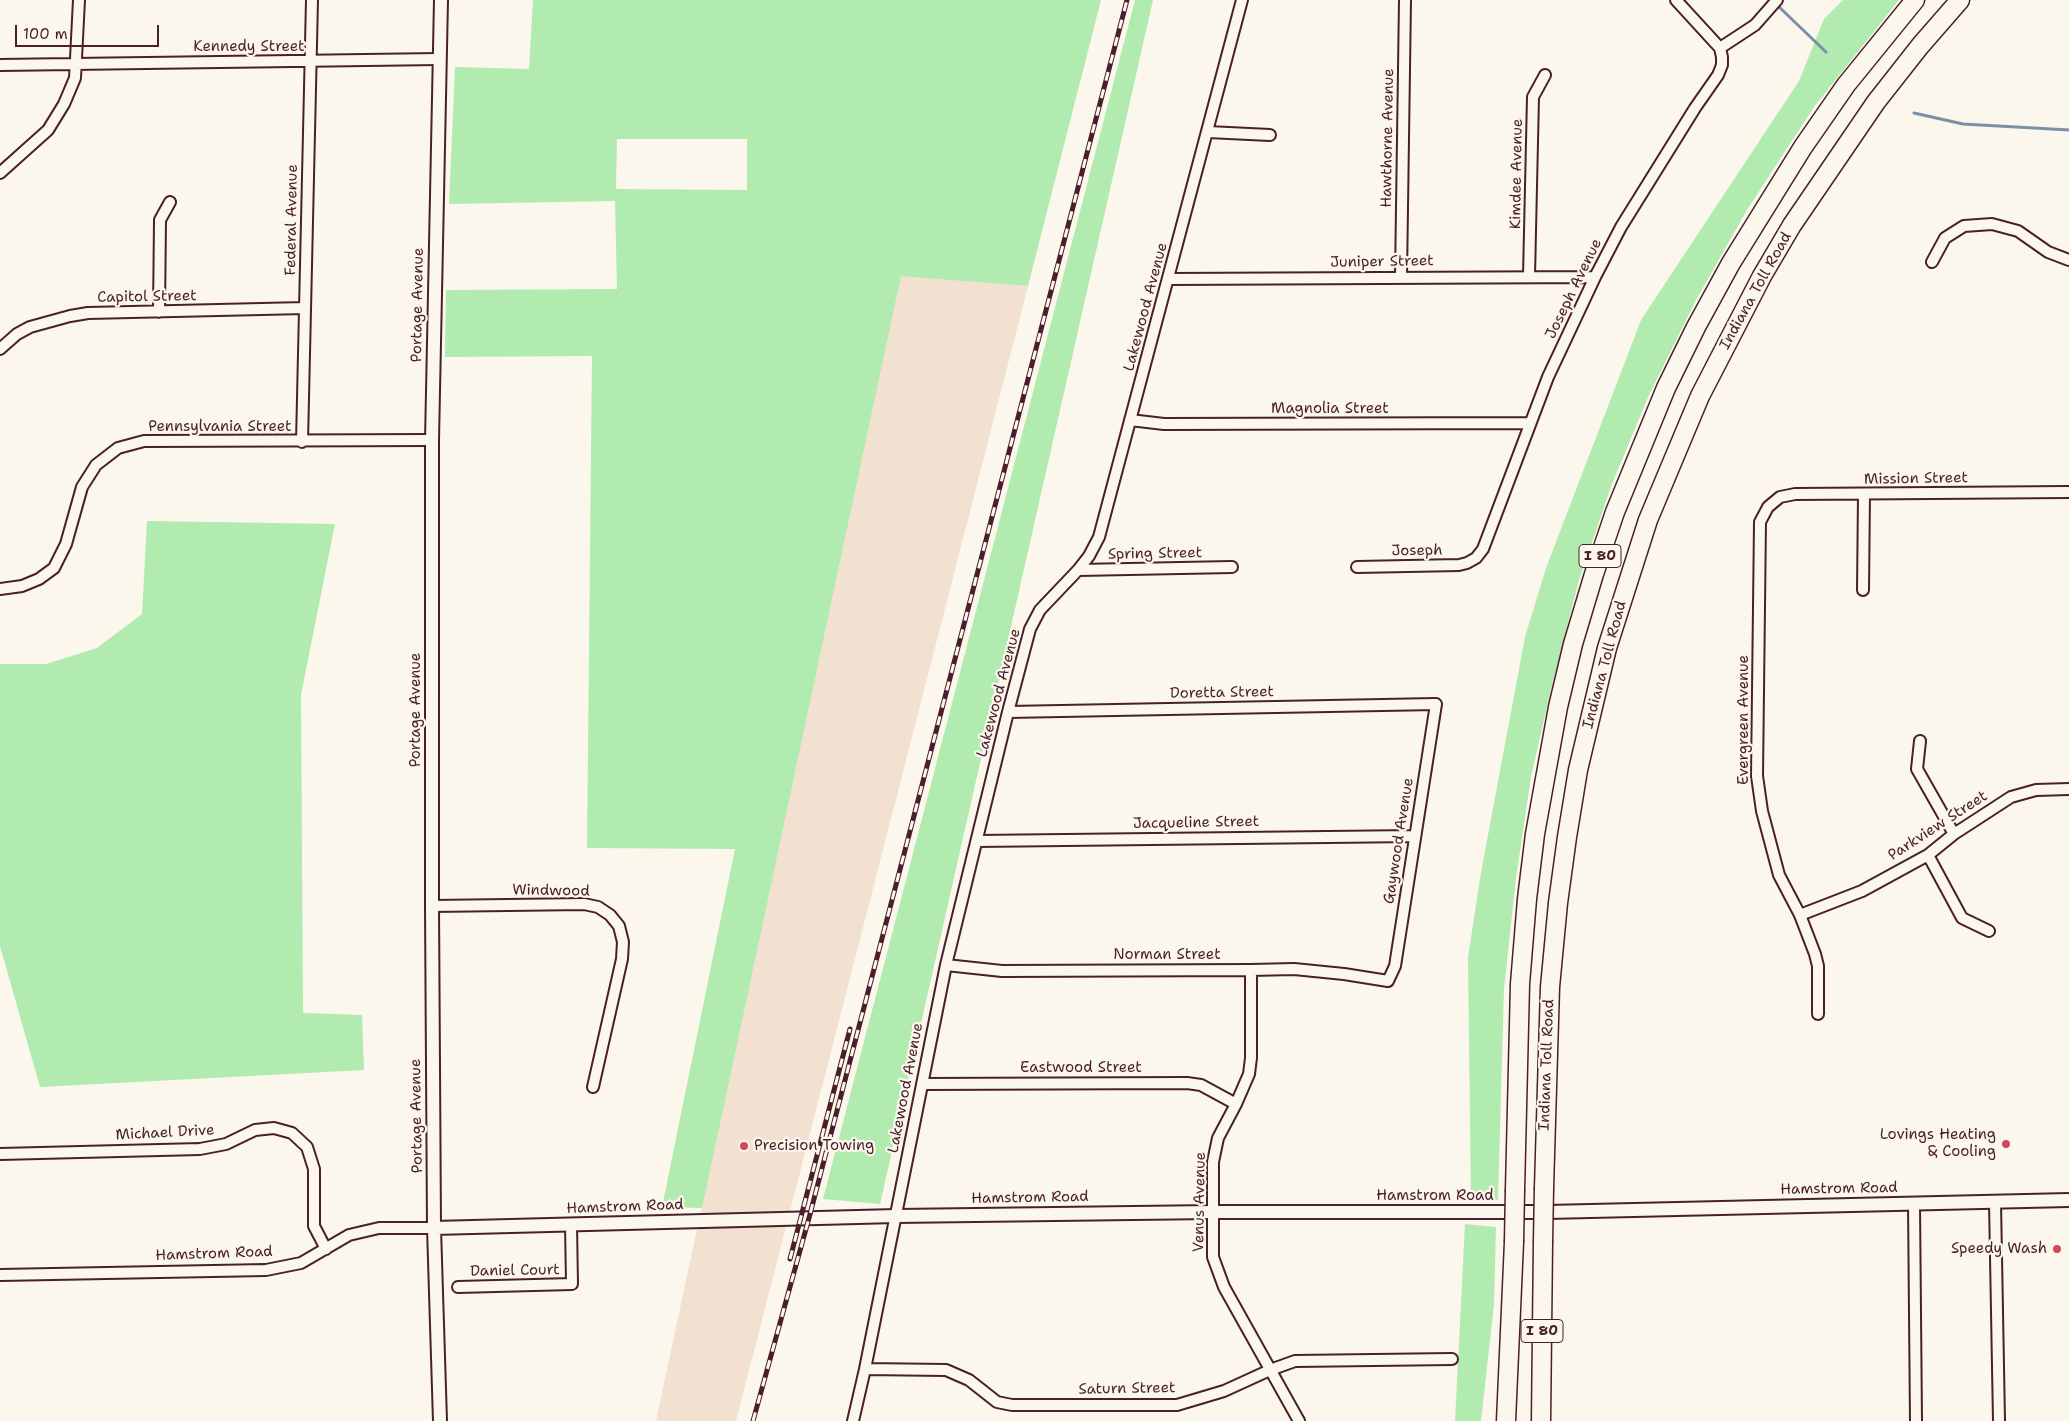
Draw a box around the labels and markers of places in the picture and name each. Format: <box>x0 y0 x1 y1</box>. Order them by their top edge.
place label: Lovings Heating & Cooling <box>1880 1126 1996 1161</box>
place label: Precision Towing <box>754 1137 874 1155</box>
marker: Lovings Heating & Cooling <box>2000 1138 2012 1150</box>
marker: Precision Towing <box>738 1140 750 1152</box>
place label: Speedy Wash <box>1951 1240 2047 1258</box>
marker: Speedy Wash <box>2051 1243 2063 1255</box>

